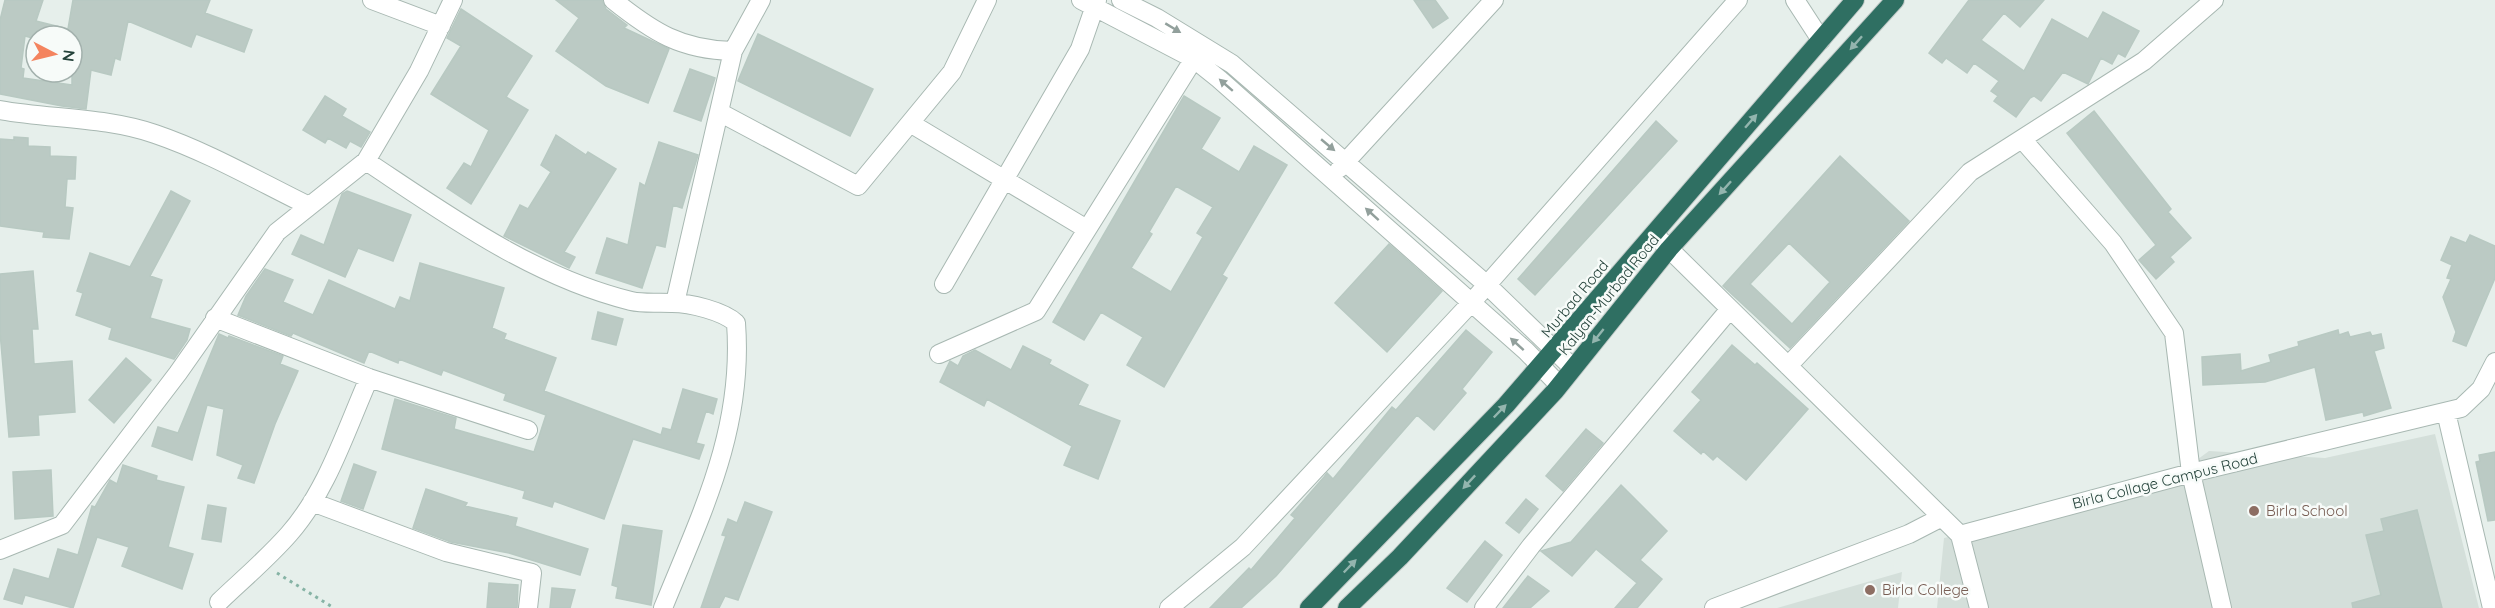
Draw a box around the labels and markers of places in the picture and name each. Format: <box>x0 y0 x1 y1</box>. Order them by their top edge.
place label: Birla School <box>2266 501 2348 520</box>
marker: Birla School <box>2247 504 2261 518</box>
place label: Birla College <box>1882 580 1969 599</box>
marker: Birla College <box>1863 583 1877 597</box>

